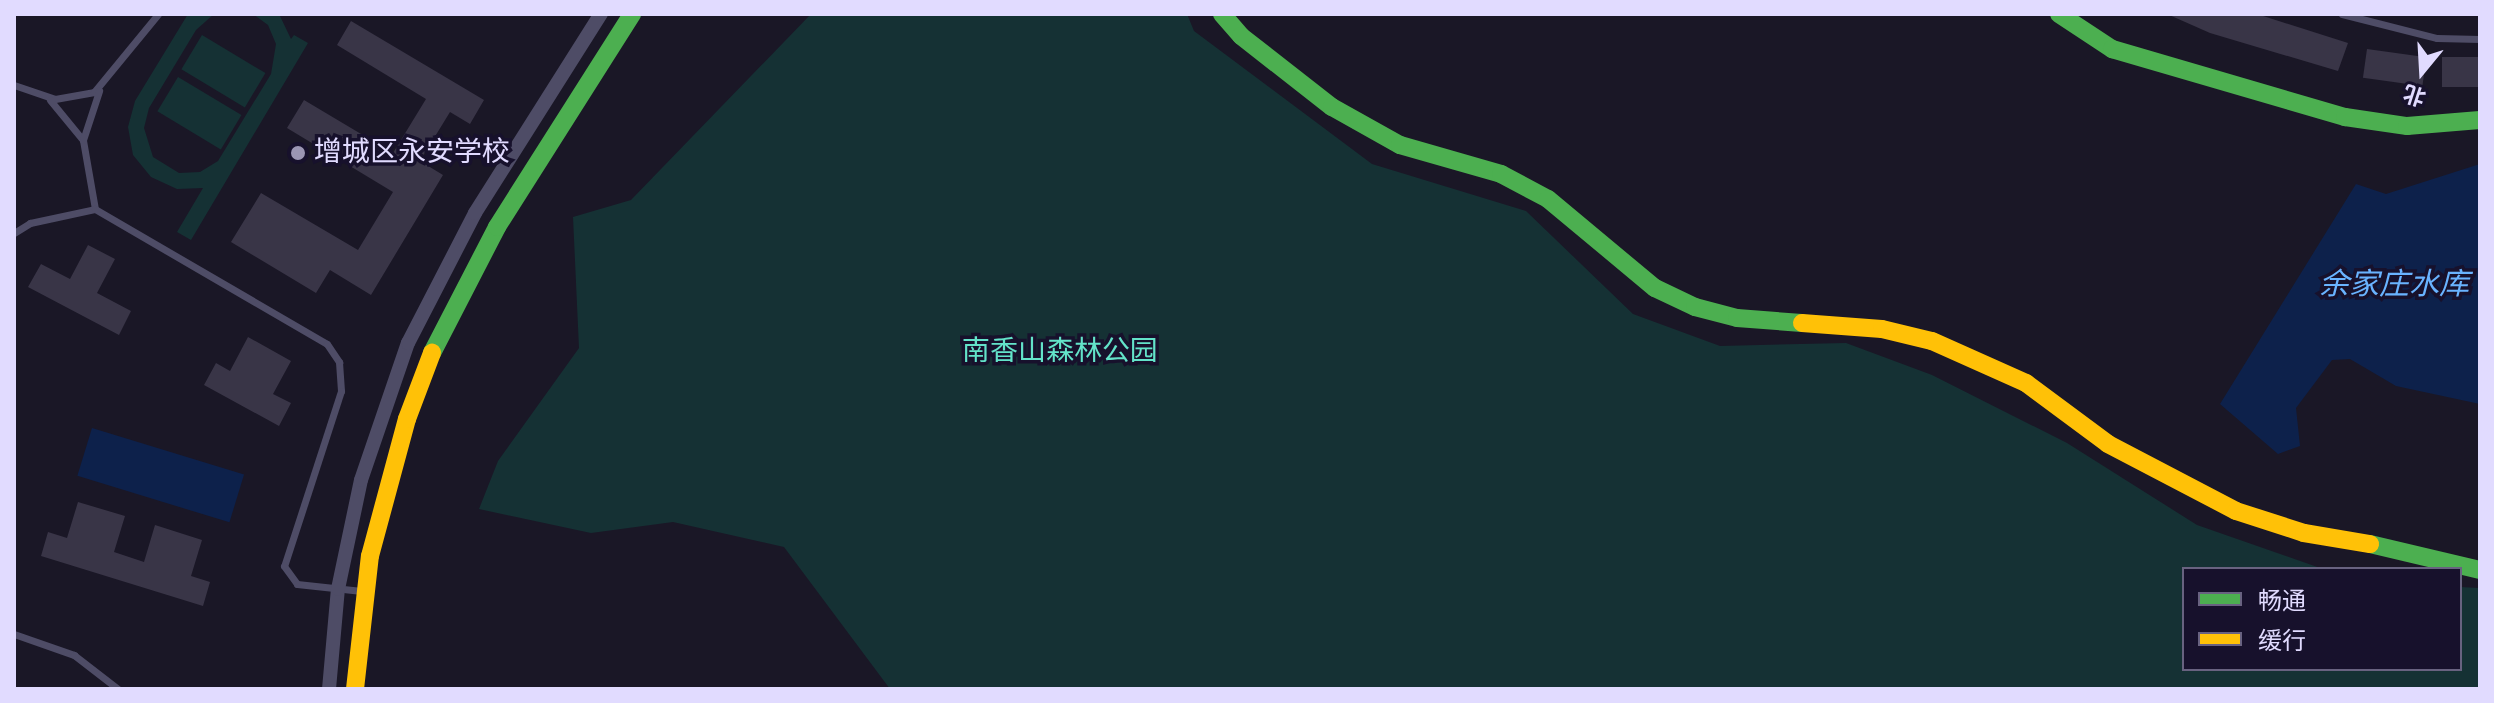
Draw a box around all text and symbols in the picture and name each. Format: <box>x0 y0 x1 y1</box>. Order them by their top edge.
north arrow <box>2382 32 2462 112</box>
text: 北 <box>2401 81 2428 109</box>
place label: 增城区永安学校 <box>314 136 510 170</box>
marker: 增城区永安学校 <box>289 144 307 162</box>
water label: 余家庄水库 <box>2319 267 2469 303</box>
park label: 南香山森林公园 <box>962 335 1158 369</box>
legend <box>2182 567 2462 671</box>
text: 畅通 <box>2258 590 2306 614</box>
text: 缓行 <box>2258 630 2306 654</box>

